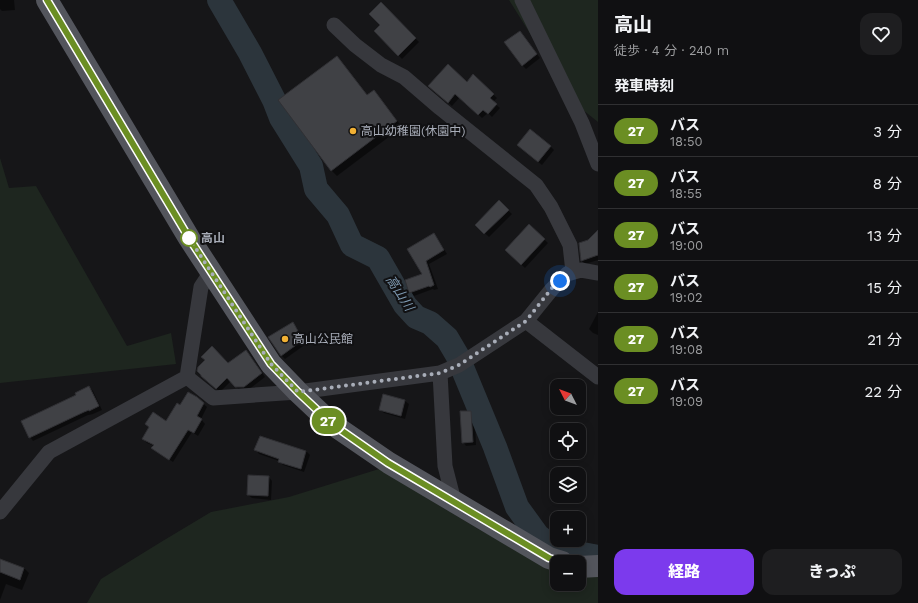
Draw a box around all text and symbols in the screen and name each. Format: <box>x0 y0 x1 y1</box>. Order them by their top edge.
text: 高山 <box>614 13 652 36</box>
button: heart <box>860 13 902 55</box>
text: 徒歩 · 4 分 · 240 m <box>614 43 729 58</box>
text: 発車時刻 <box>614 77 674 95</box>
text: バス <box>670 116 700 134</box>
text: 27 <box>628 123 644 139</box>
text: 3 分 <box>873 123 902 141</box>
place label: 高山幼稚園(休園中) <box>361 124 465 138</box>
marker: 高山幼稚園(休園中) <box>348 126 358 136</box>
text: 18:50 <box>670 134 703 149</box>
text: バス <box>670 168 700 186</box>
text: 27 <box>628 175 644 191</box>
text: 8 分 <box>873 175 902 193</box>
text: 18:55 <box>670 186 702 201</box>
text: バス <box>670 220 700 238</box>
text: 27 <box>628 227 644 243</box>
text: 13 分 <box>867 227 902 245</box>
marker: 高山 <box>180 229 198 247</box>
place label: 高山 <box>201 231 225 245</box>
text: 19:00 <box>670 238 703 253</box>
your location <box>550 271 570 291</box>
text: バス <box>670 272 700 290</box>
water label: 高山川 <box>383 273 418 315</box>
text: 27 <box>628 279 644 295</box>
text: 15 分 <box>867 279 902 297</box>
text: 19:02 <box>670 290 703 305</box>
text: バス <box>670 324 700 342</box>
text: 27 <box>628 331 644 347</box>
text: 21 分 <box>867 331 902 349</box>
place label: 高山公民館 <box>293 332 353 346</box>
marker: 高山公民館 <box>280 334 290 344</box>
text: 19:08 <box>670 342 703 357</box>
text: バス <box>670 376 700 394</box>
north arrow <box>550 379 586 415</box>
map controls <box>550 379 586 591</box>
text: 27 <box>628 383 644 399</box>
text: 22 分 <box>864 383 902 401</box>
text: 19:09 <box>670 394 703 409</box>
line badge: 27 <box>310 408 346 434</box>
text: 27 <box>320 413 336 429</box>
button: locate <box>550 423 586 459</box>
button: layers <box>550 467 586 503</box>
button: + <box>550 511 586 547</box>
button: 経路 <box>614 549 754 595</box>
button: きっぷ <box>762 549 902 595</box>
button: − <box>550 555 586 591</box>

